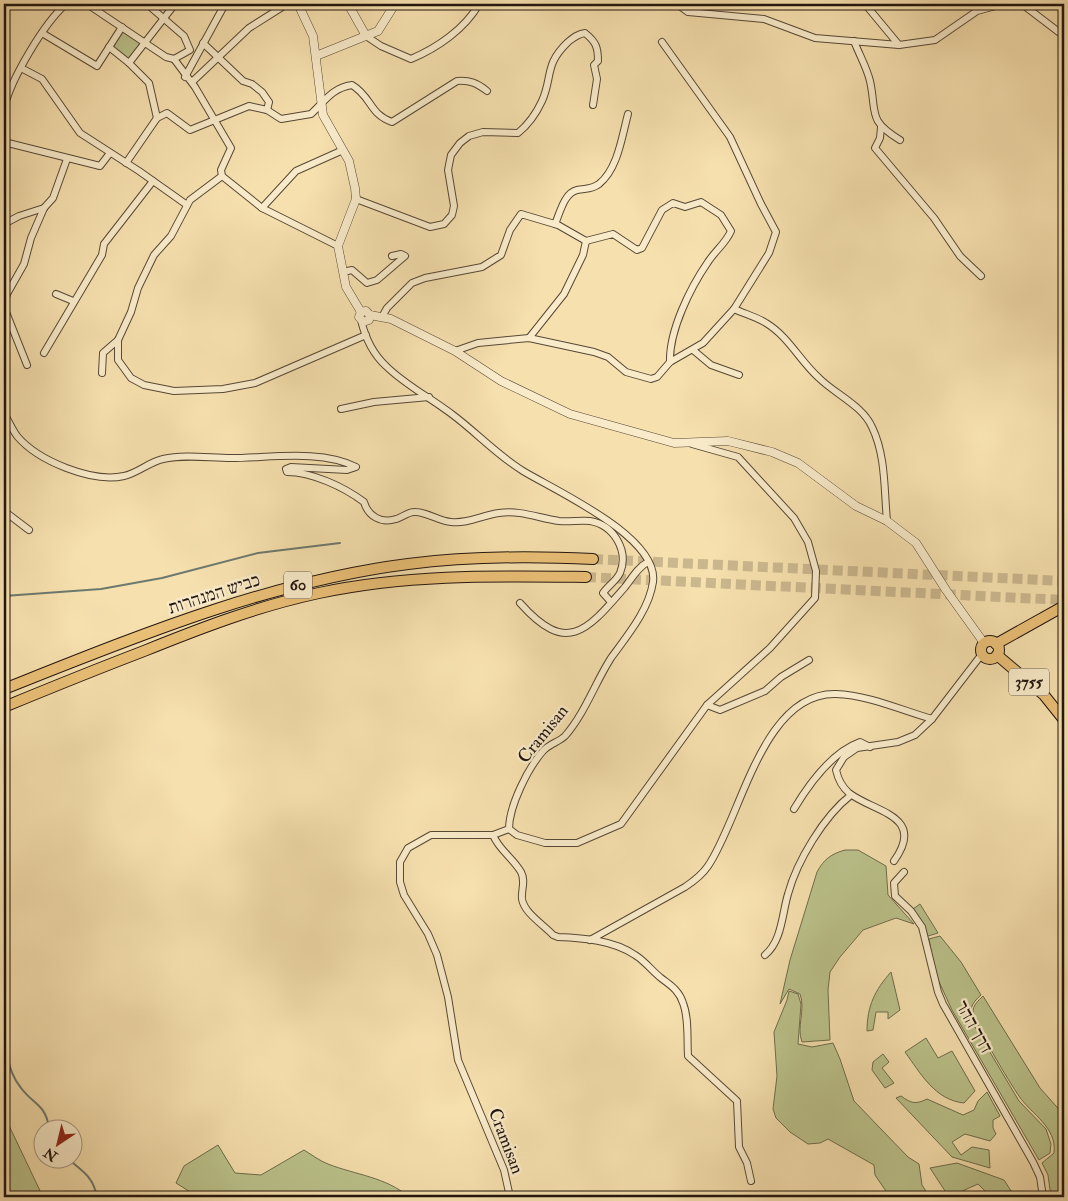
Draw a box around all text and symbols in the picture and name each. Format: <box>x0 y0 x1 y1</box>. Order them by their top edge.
street label: כביש המנהרות <box>165 568 263 620</box>
road number: 60 <box>284 572 312 598</box>
road number: 3755 <box>1009 669 1049 696</box>
street label: Cramisan <box>512 700 574 768</box>
street label: דרך ההר <box>950 997 998 1057</box>
street label: Cramisan <box>483 1105 529 1177</box>
north arrow <box>32 1118 82 1168</box>
text: N <box>40 1143 62 1165</box>

